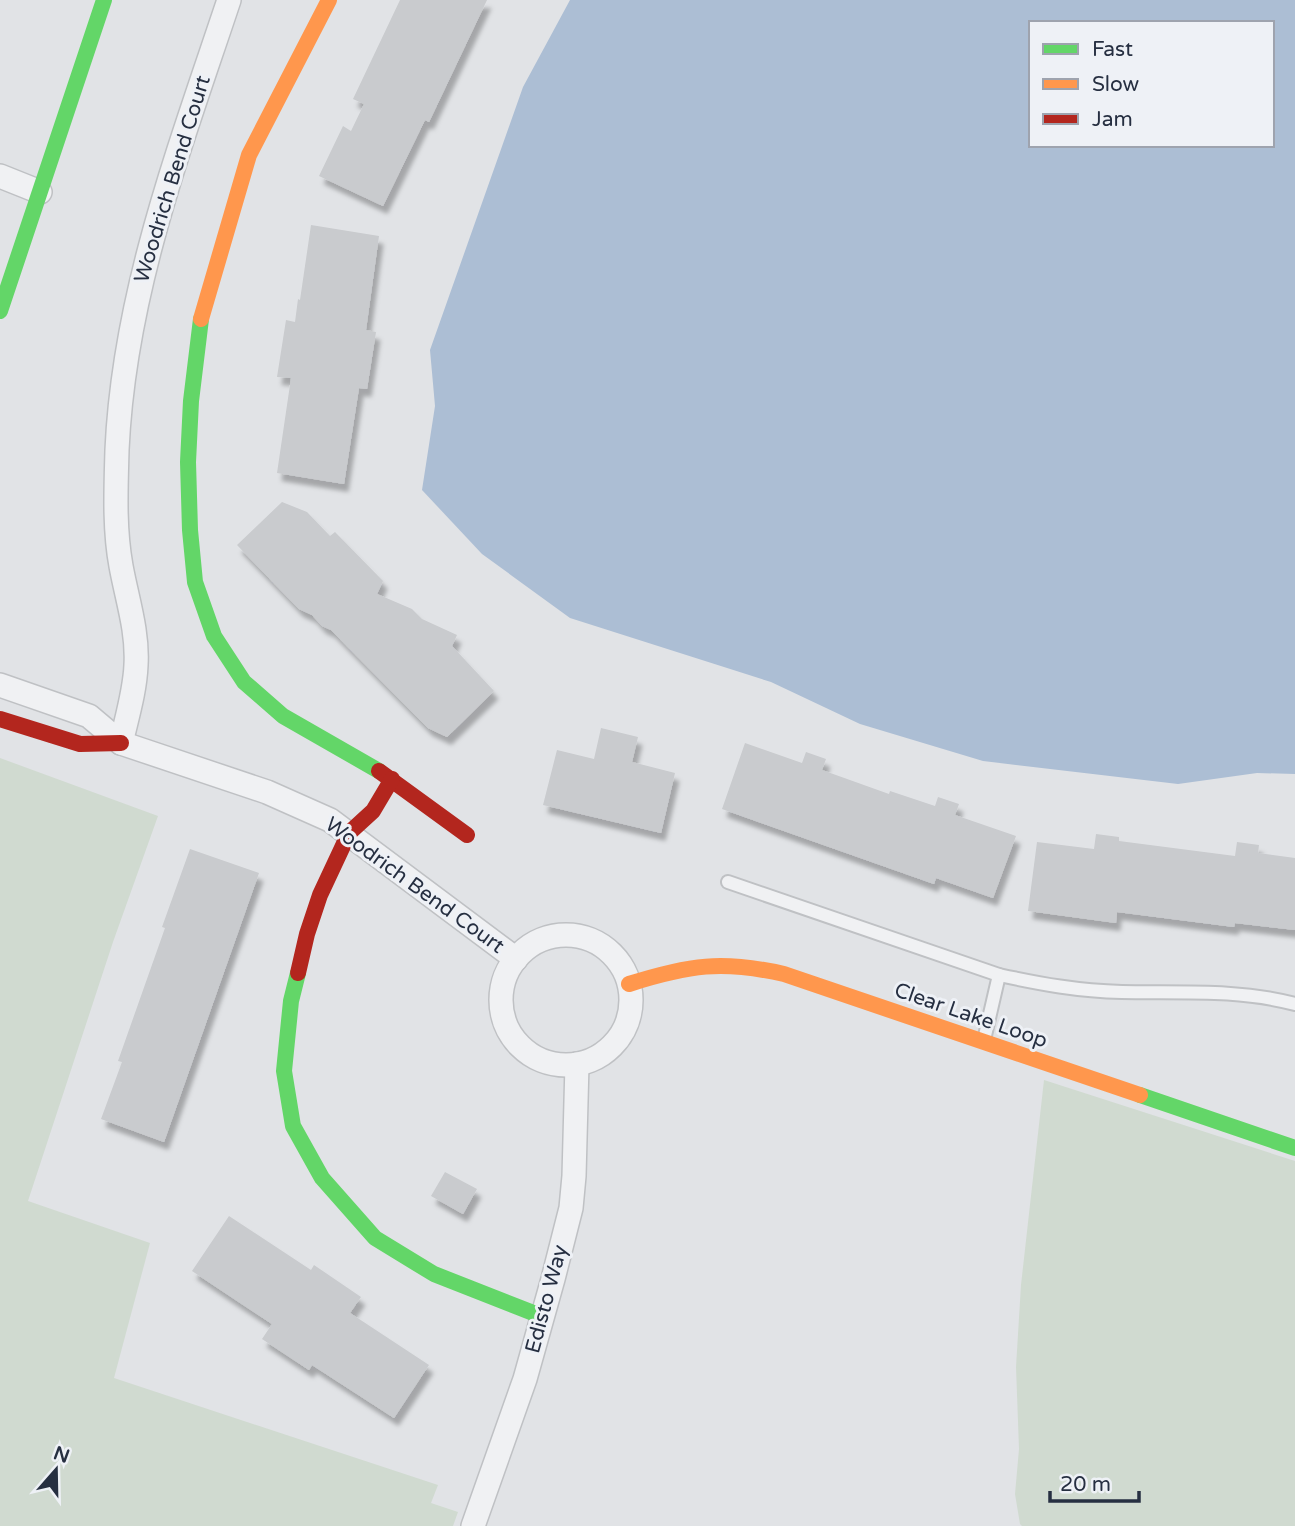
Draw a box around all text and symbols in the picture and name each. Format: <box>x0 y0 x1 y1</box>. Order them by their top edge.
legend <box>1029 21 1274 147</box>
text: Fast <box>1092 37 1133 62</box>
street label: Woodrich Bend Court <box>129 72 216 286</box>
text: Slow <box>1092 72 1140 97</box>
text: Jam <box>1092 107 1133 132</box>
street label: Woodrich Bend Court <box>320 812 509 959</box>
street label: Clear Lake Loop <box>891 978 1051 1053</box>
street label: Edisto Way <box>520 1242 573 1356</box>
north arrow <box>21 1435 91 1505</box>
text: N <box>51 1442 72 1468</box>
scale bar <box>1050 1460 1139 1504</box>
text: 20 m <box>1060 1472 1111 1497</box>

